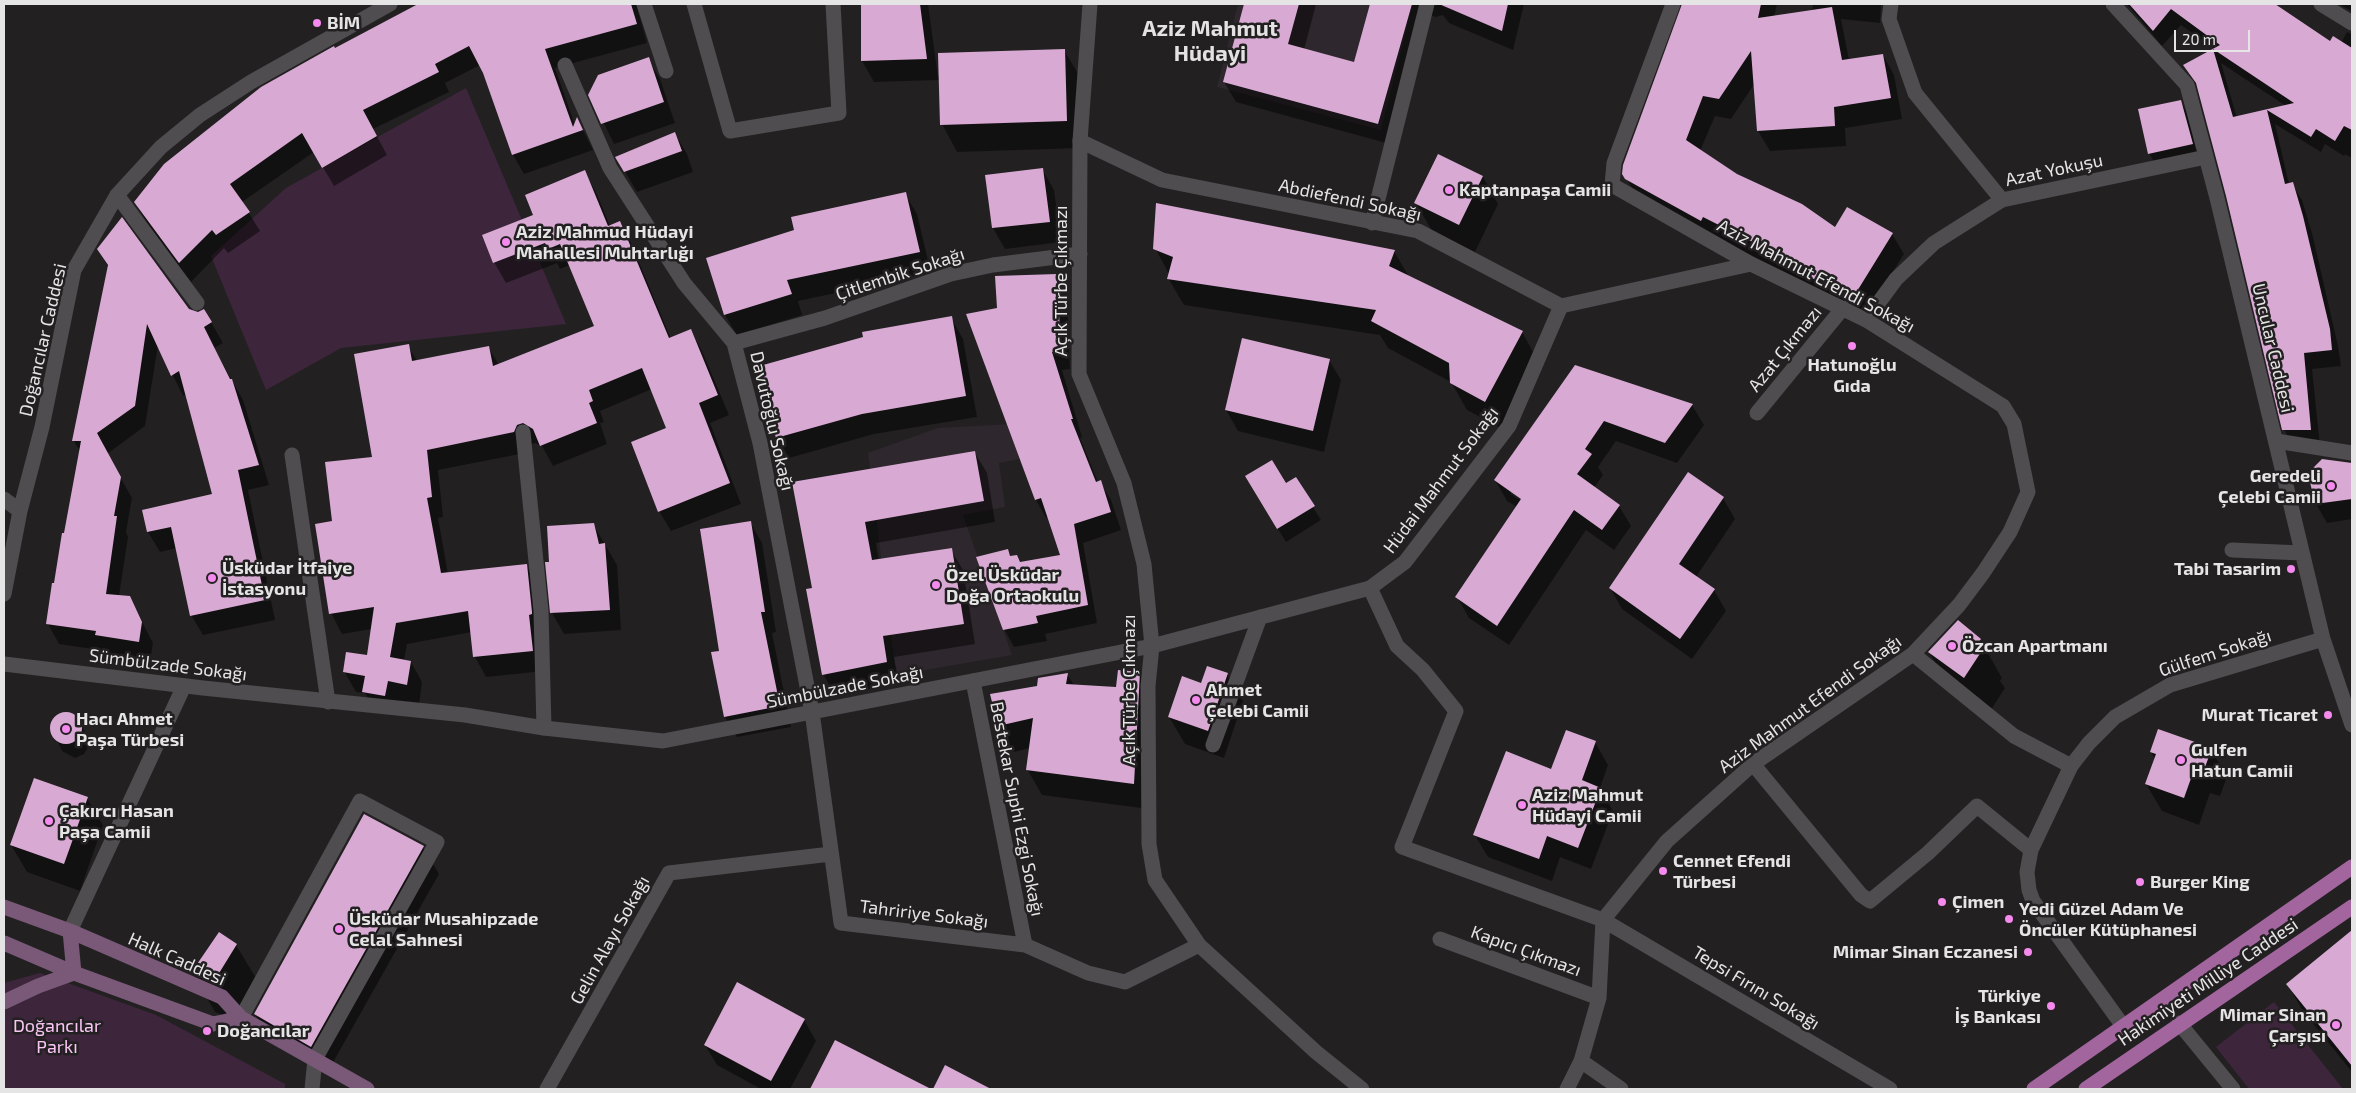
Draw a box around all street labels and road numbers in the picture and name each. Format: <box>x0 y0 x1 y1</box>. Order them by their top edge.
street label: Azat Yokuşu <box>2003 149 2105 191</box>
street label: Abdiefendi Sokağı <box>1277 174 1423 226</box>
street label: Açık Türbe Çıkmazı <box>1050 205 1072 357</box>
street label: Aziz Mahmut Efendi Sokağı <box>1714 215 1918 337</box>
street label: Çitlembik Sokağı <box>833 243 967 305</box>
street label: Doğancılar Caddesi <box>15 261 71 419</box>
street label: Uncular Caddesi <box>2248 281 2298 415</box>
street label: Azat Çıkmazı <box>1744 302 1826 396</box>
street label: Davutoğlu Sokağı <box>745 349 799 493</box>
street label: Hüdai Mahmut Sokağı <box>1379 402 1503 558</box>
street label: Açık Türbe Çıkmazı <box>1118 614 1140 766</box>
street label: Gülfem Sokağı <box>2156 625 2274 681</box>
street label: Aziz Mahmut Efendi Sokağı <box>1714 630 1906 778</box>
street label: Sümbülzade Sokağı <box>88 645 248 685</box>
street label: Sümbülzade Sokağı <box>765 661 925 713</box>
street label: Bestekar Suphi Ezgi Sokağı <box>986 700 1048 918</box>
street label: Gelin Alayı Sokağı <box>566 872 654 1008</box>
street label: Tahririye Sokağı <box>858 895 990 933</box>
street label: Hakimiyeti Milliye Caddesi <box>2114 914 2302 1050</box>
street label: Kapıcı Çıkmazı <box>1468 921 1584 981</box>
street label: Halk Caddesi <box>125 928 229 990</box>
street label: Tepsi Fırını Sokağı <box>1688 942 1824 1034</box>

